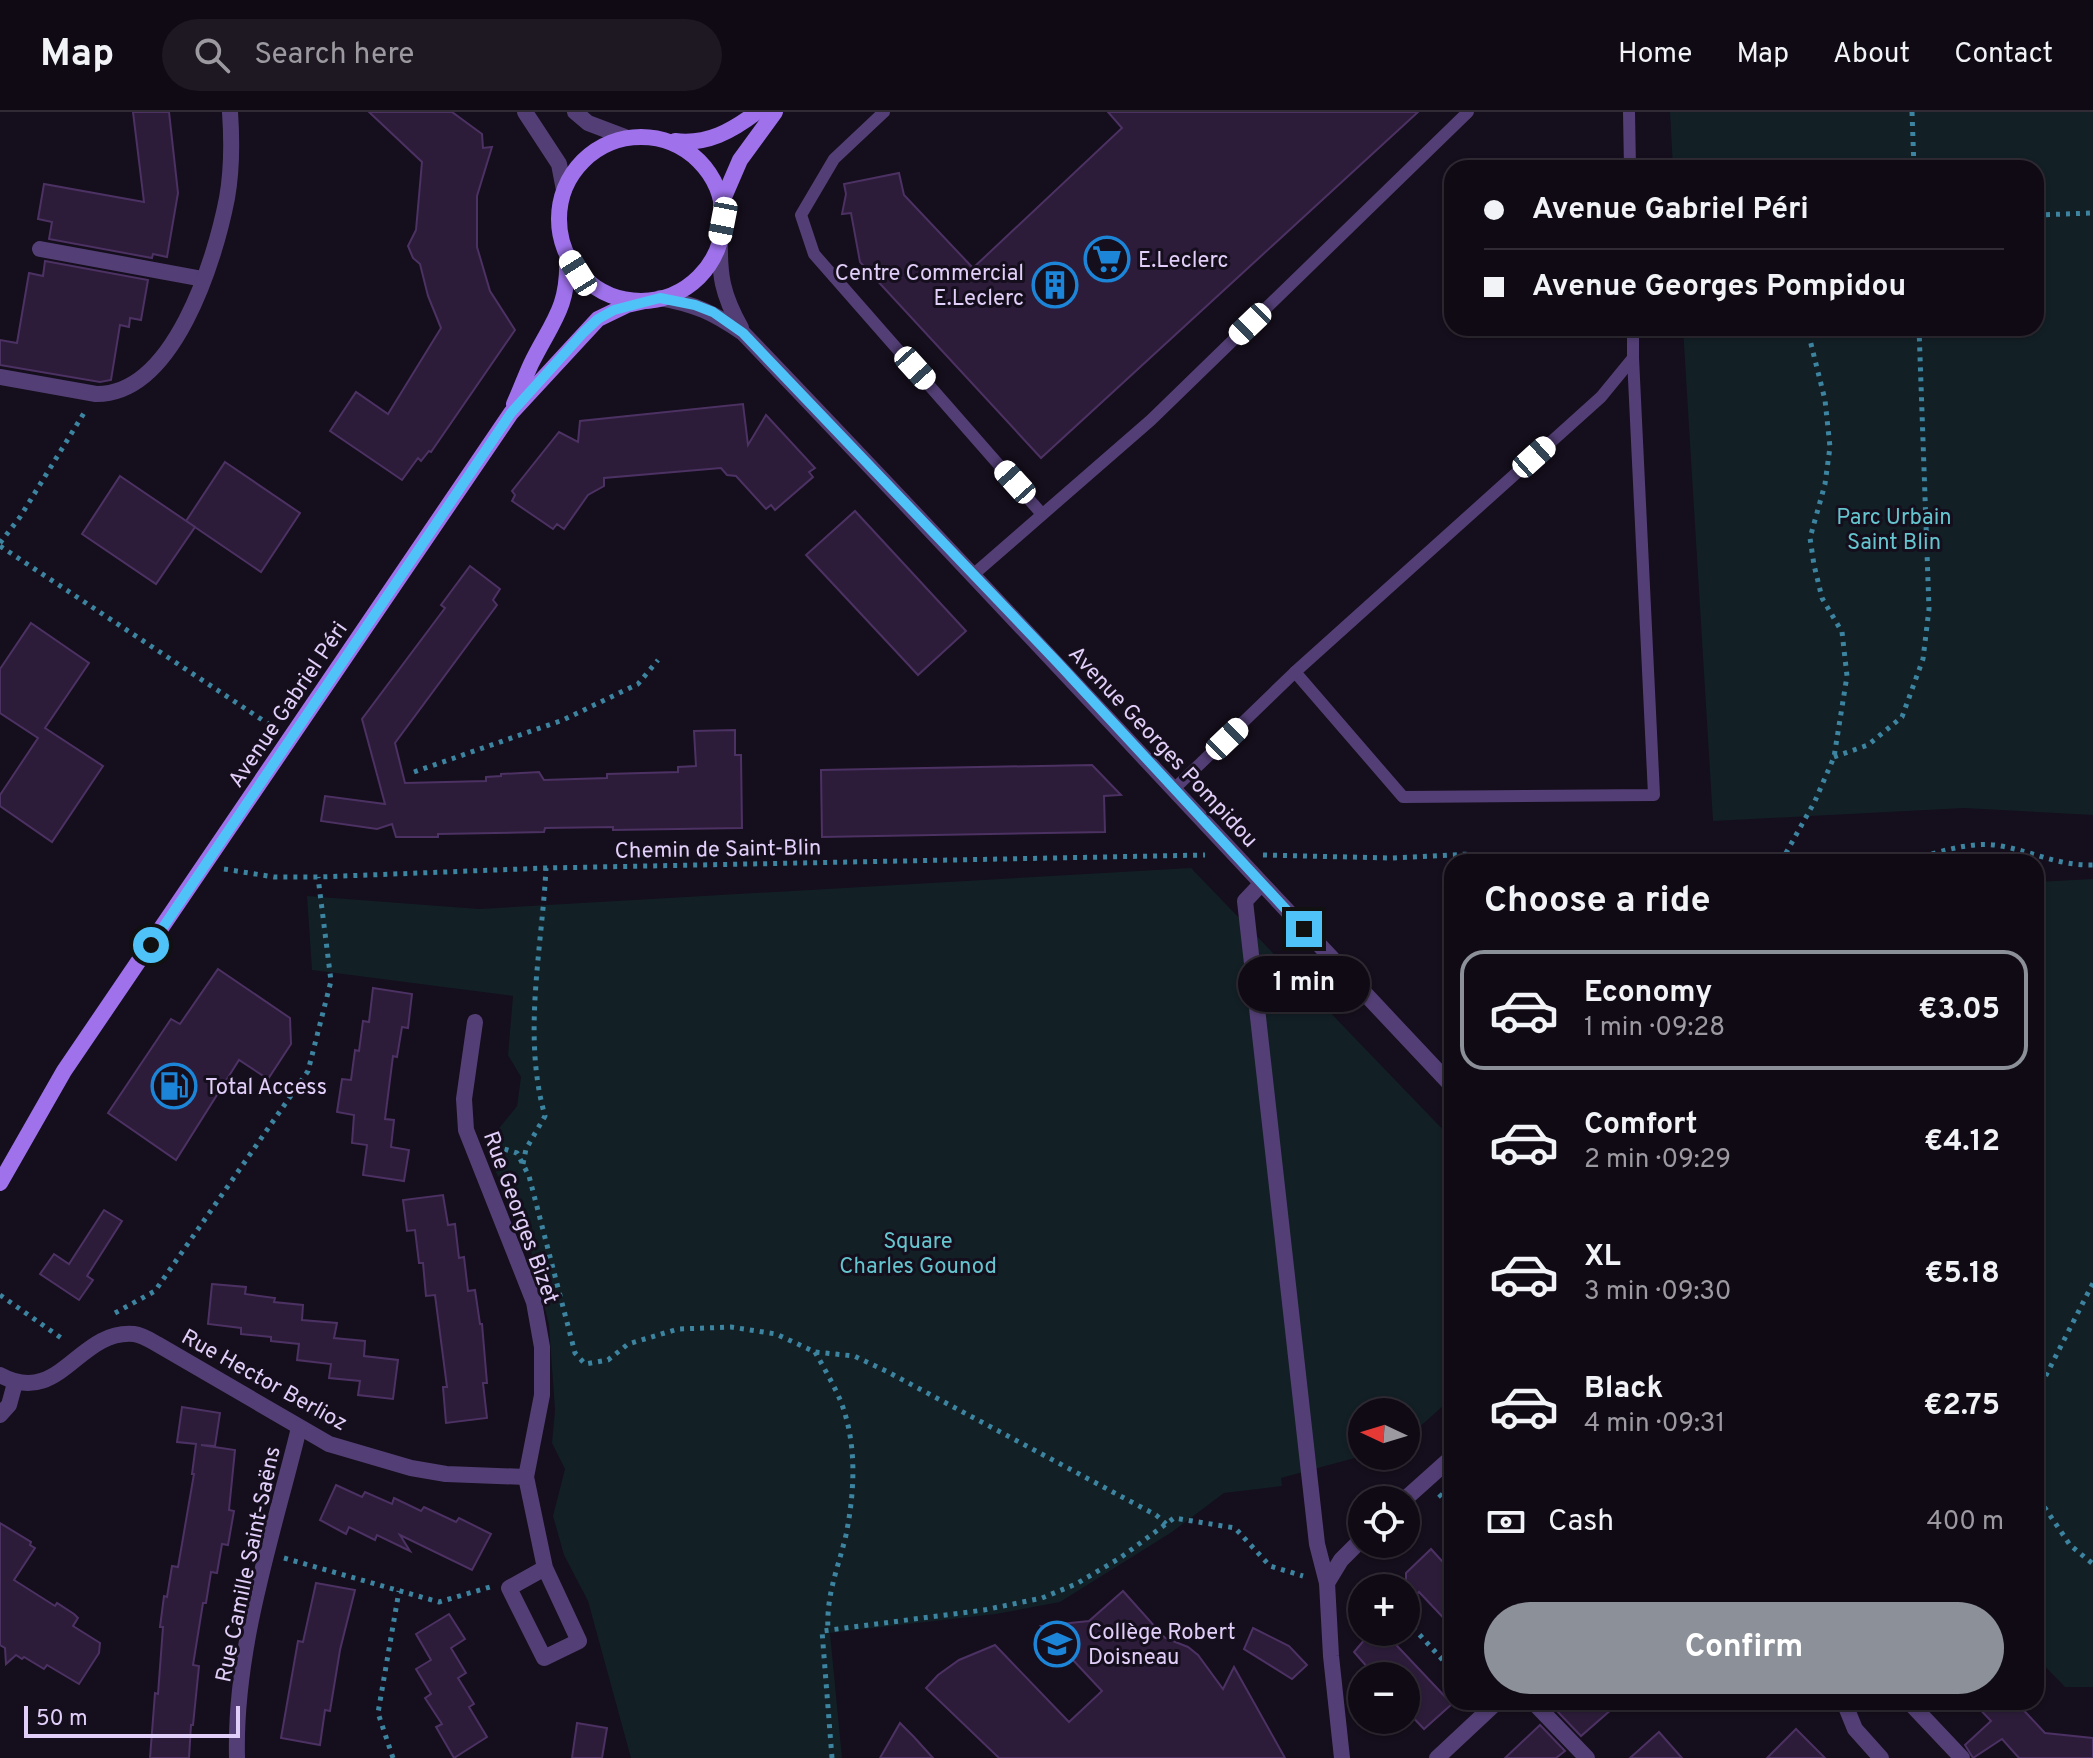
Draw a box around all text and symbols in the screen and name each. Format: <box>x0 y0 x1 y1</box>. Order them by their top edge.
search box <box>162 19 722 91</box>
text: Map <box>40 31 114 80</box>
icon: search <box>190 33 234 77</box>
text: Search here <box>254 37 414 74</box>
text: Home <box>1618 37 1692 73</box>
text: Map <box>1736 37 1789 73</box>
text: About <box>1833 37 1910 73</box>
text: Contact <box>1954 37 2053 73</box>
text: Avenue Gabriel Péri <box>1532 192 1809 229</box>
car <box>707 195 739 247</box>
supermarket icon: E.Leclerc <box>1083 235 1131 283</box>
car <box>555 246 601 300</box>
place label: E.Leclerc <box>1138 248 1229 275</box>
place label: Centre Commercial E.Leclerc <box>835 261 1024 313</box>
building icon: Centre Commercial E.Leclerc <box>1031 261 1079 309</box>
text: Avenue Georges Pompidou <box>1532 269 1906 306</box>
car <box>1224 299 1276 349</box>
car <box>890 342 940 394</box>
car <box>1508 432 1560 482</box>
car <box>990 456 1040 508</box>
park label: Parc Urbain Saint Blin <box>1836 505 1952 557</box>
street label: Avenue Gabriel Péri <box>224 617 355 793</box>
street label: Avenue Georges Pompidou <box>1062 641 1263 854</box>
car <box>1201 714 1253 764</box>
street label: Chemin de Saint-Blin <box>615 835 822 866</box>
text: Choose a ride <box>1484 879 1710 925</box>
route end <box>1286 911 1322 947</box>
route start <box>133 927 169 963</box>
callout: 1 min <box>1238 957 1370 1013</box>
text: 1 min <box>1273 967 1335 1000</box>
icon: car <box>1488 974 1560 1046</box>
text: Economy <box>1584 975 1712 1012</box>
text: €3.05 <box>1918 992 2000 1029</box>
text: 1 min · 09:28 <box>1584 1012 1725 1045</box>
fuel station icon: Total Access <box>150 1062 198 1110</box>
place label: Total Access <box>205 1075 327 1102</box>
icon: car <box>1488 1106 1560 1178</box>
text: Comfort <box>1584 1107 1697 1144</box>
text: €4.12 <box>1924 1124 2000 1161</box>
street label: Rue Georges Bizet <box>476 1128 563 1308</box>
text: 2 min · 09:29 <box>1584 1144 1731 1177</box>
park label: Square Charles Gounod <box>839 1229 997 1281</box>
icon: car <box>1488 1238 1560 1310</box>
text: XL <box>1584 1239 1621 1276</box>
text: €5.18 <box>1924 1256 2000 1293</box>
text: 3 min · 09:30 <box>1584 1276 1731 1309</box>
street label: Rue Hector Berlioz <box>176 1324 352 1438</box>
icon: car <box>1488 1370 1560 1442</box>
text: Black <box>1584 1371 1663 1408</box>
text: €2.75 <box>1923 1388 2000 1425</box>
north arrow <box>1348 1398 1420 1470</box>
map controls <box>1348 1398 1420 1734</box>
text: 4 min · 09:31 <box>1584 1408 1725 1441</box>
street label: Rue Camille Saint-Saëns <box>211 1444 288 1685</box>
button: locate <box>1348 1486 1420 1558</box>
icon: cash <box>1484 1500 1528 1544</box>
text: Cash <box>1548 1504 1614 1541</box>
text: 400 m <box>1927 1506 2004 1539</box>
button: + <box>1348 1574 1420 1646</box>
button: Confirm <box>1484 1602 2004 1694</box>
school or university icon: Collège Robert Doisneau <box>1033 1620 1081 1668</box>
place label: Collège Robert Doisneau <box>1088 1620 1236 1672</box>
button: − <box>1348 1662 1420 1734</box>
scale bar <box>24 1702 240 1738</box>
text: 50 m <box>36 1706 88 1733</box>

